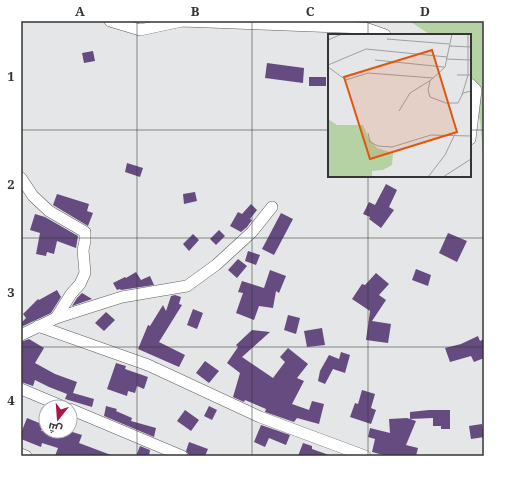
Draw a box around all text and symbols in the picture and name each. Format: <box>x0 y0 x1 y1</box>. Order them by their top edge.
text: A <box>75 2 85 20</box>
text: B <box>191 2 200 20</box>
text: C <box>306 2 315 20</box>
text: D <box>420 2 430 20</box>
inset map <box>328 34 471 177</box>
text: 1 <box>7 67 15 85</box>
text: 2 <box>7 175 15 193</box>
text: 3 <box>7 283 15 301</box>
text: 4 <box>7 391 15 409</box>
north arrow <box>38 399 78 439</box>
text: ش <box>46 420 64 438</box>

